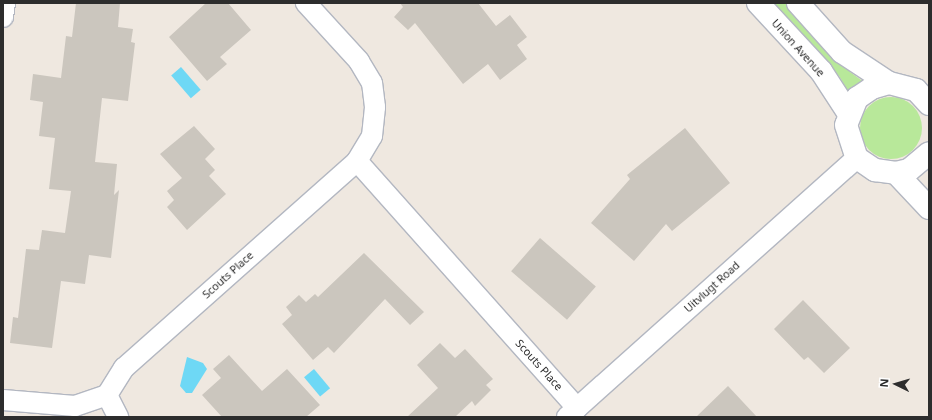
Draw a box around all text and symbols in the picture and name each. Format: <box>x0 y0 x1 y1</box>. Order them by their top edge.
street label: Union Avenue <box>769 17 827 79</box>
street label: Scouts Place <box>200 249 256 301</box>
street label: Uitvlugt Road <box>682 259 742 315</box>
street label: Scouts Place <box>513 337 565 393</box>
north arrow <box>876 364 916 404</box>
text: N <box>876 378 891 388</box>

